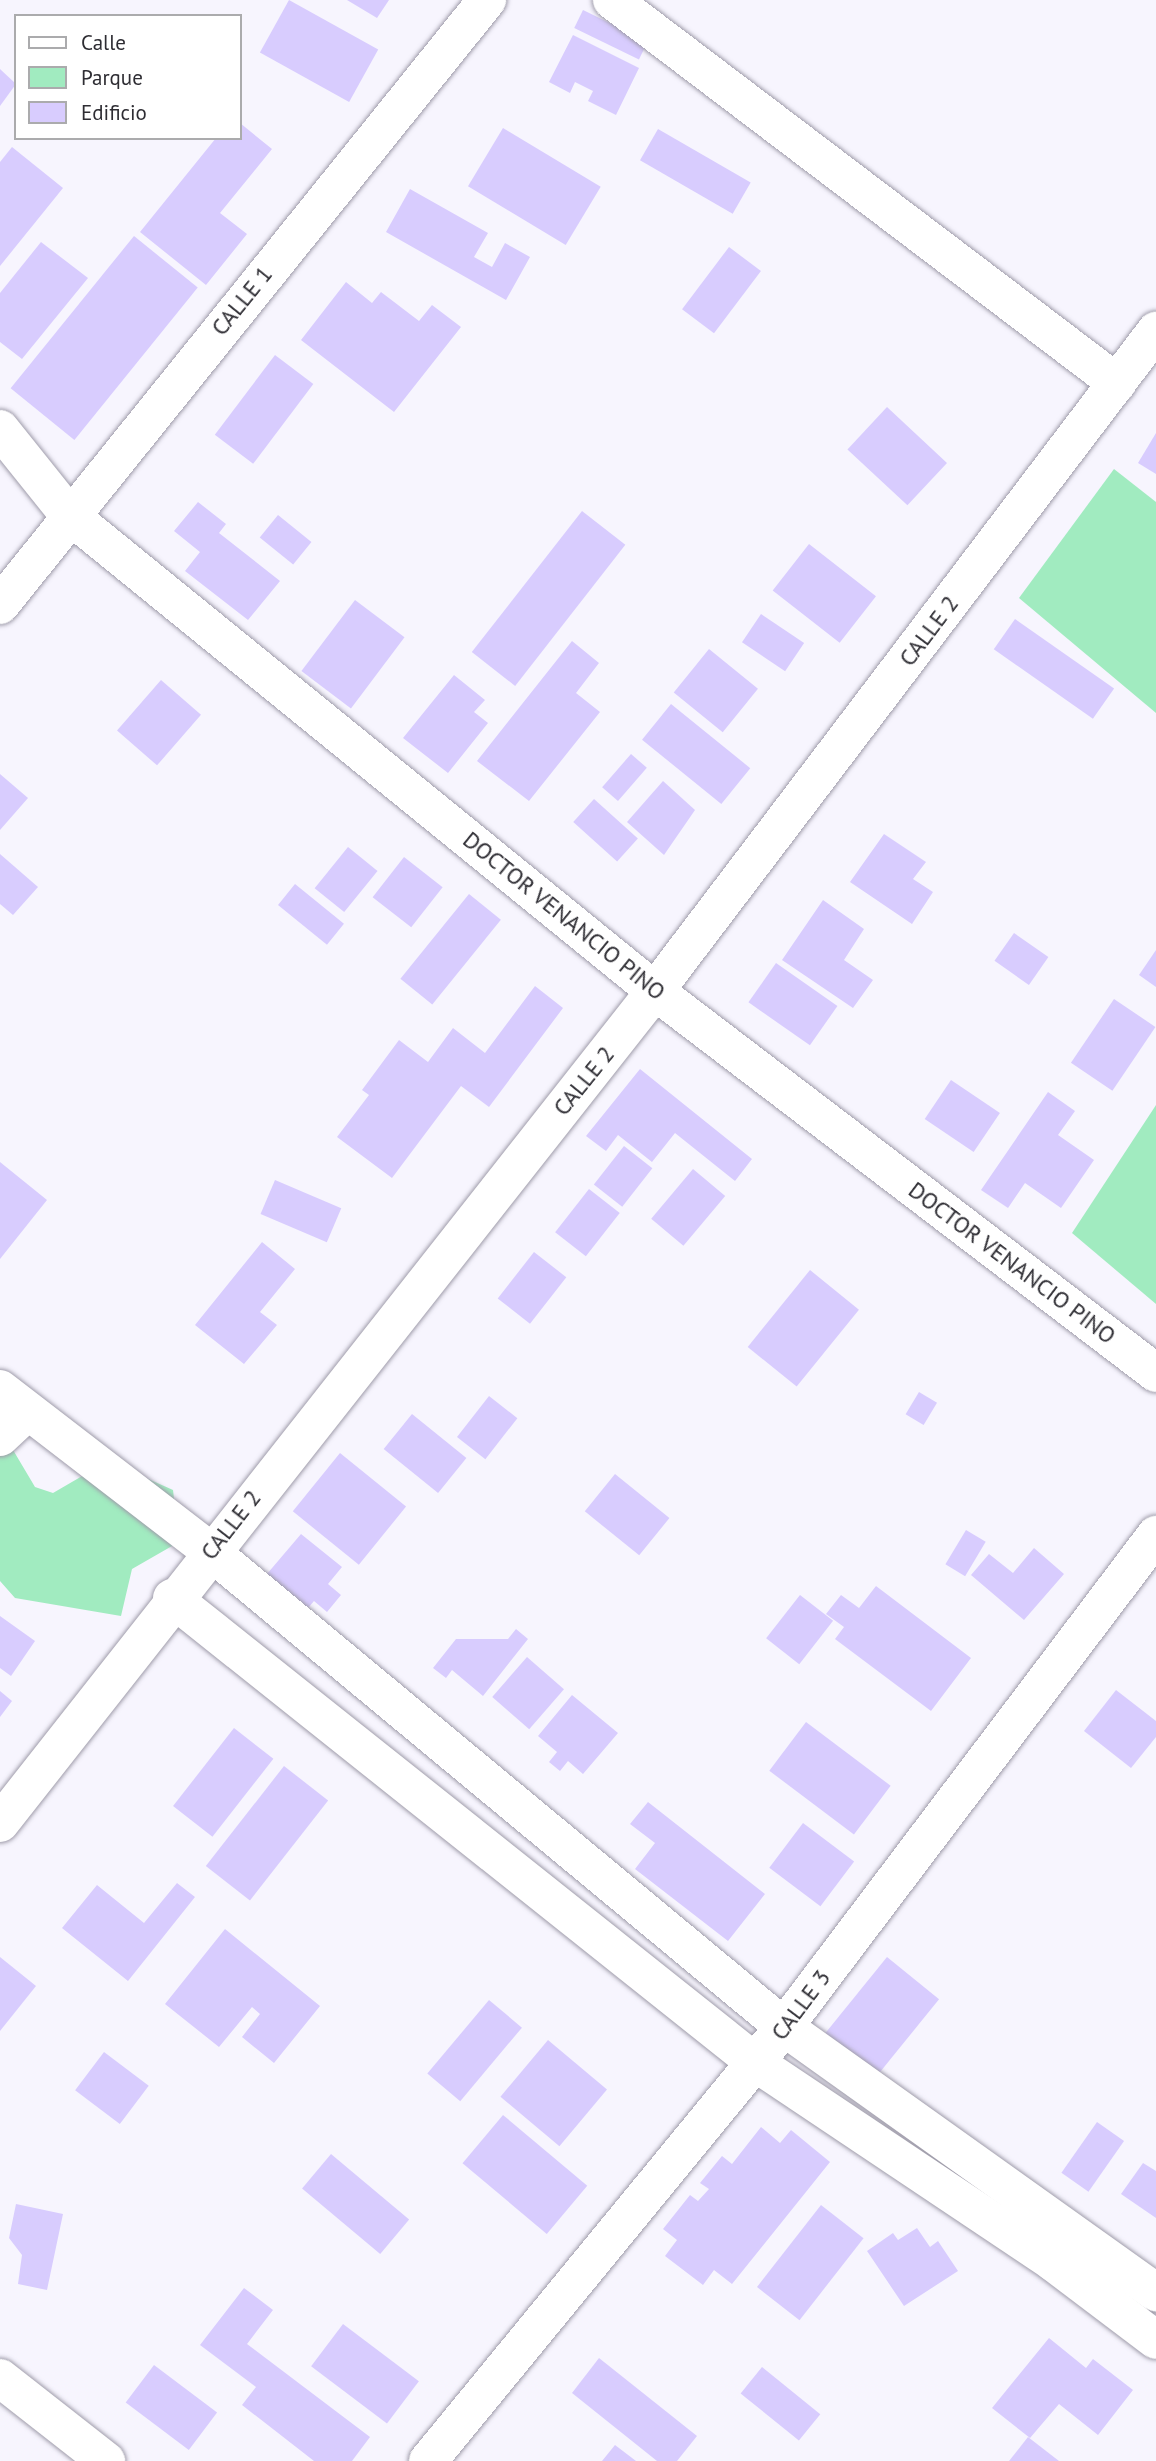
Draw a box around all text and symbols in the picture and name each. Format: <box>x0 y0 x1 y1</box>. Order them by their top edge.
legend <box>14 14 242 140</box>
text: Calle <box>81 29 126 56</box>
text: Parque <box>81 64 143 91</box>
text: Edificio <box>81 99 147 126</box>
street label: CALLE 1 <box>206 261 278 341</box>
street label: CALLE 2 <box>894 590 964 672</box>
street label: DOCTOR VENANCIO PINO <box>457 826 671 1006</box>
street label: CALLE 2 <box>548 1041 620 1121</box>
street label: DOCTOR VENANCIO PINO <box>903 1176 1121 1350</box>
street label: CALLE 2 <box>195 1485 267 1565</box>
street label: CALLE 3 <box>766 1964 836 2046</box>

